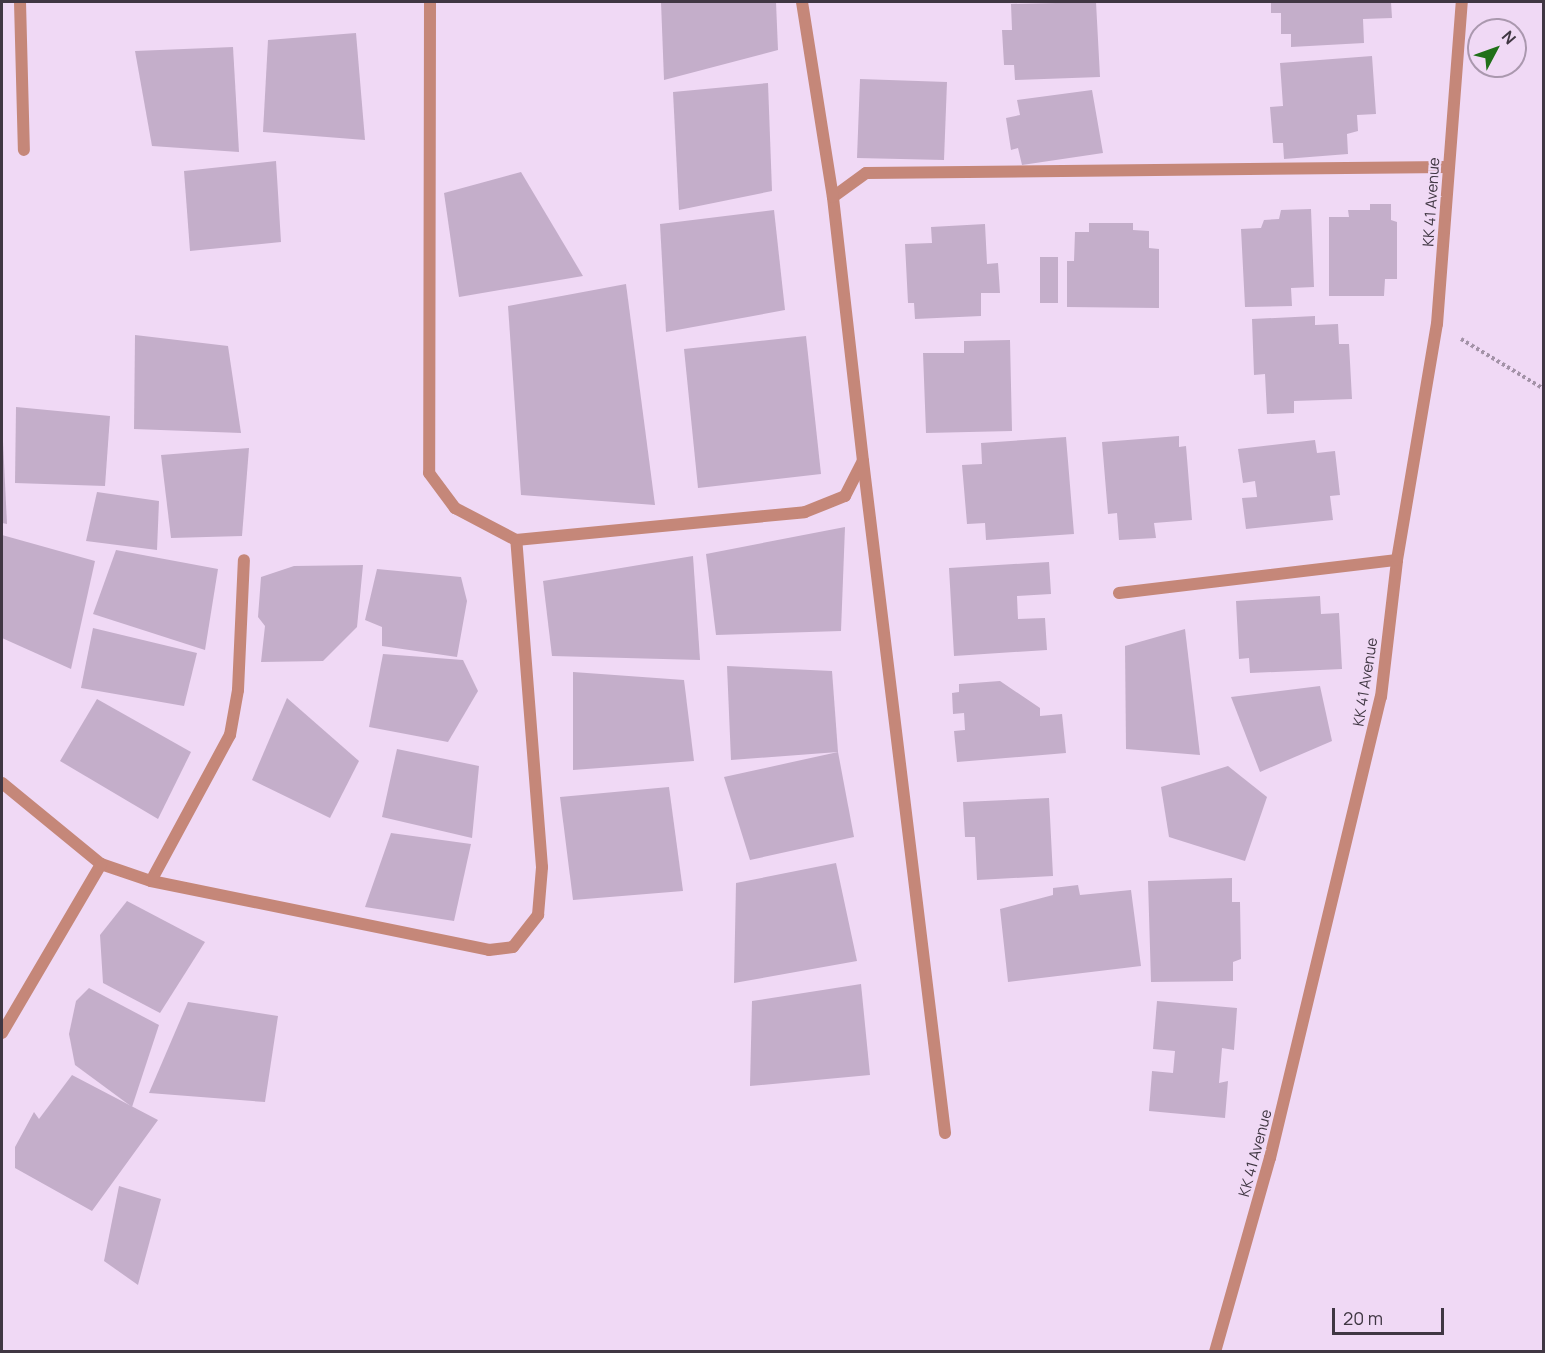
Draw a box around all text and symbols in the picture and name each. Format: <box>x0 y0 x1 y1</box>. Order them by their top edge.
north arrow <box>1467 18 1527 78</box>
text: N <box>1497 26 1521 49</box>
street label: KK 41 Avenue <box>1419 157 1443 247</box>
street label: KK 41 Avenue <box>1349 636 1381 728</box>
street label: KK 41 Avenue <box>1235 1107 1275 1199</box>
scale bar <box>1335 1296 1448 1334</box>
text: 20 m <box>1343 1306 1383 1330</box>

